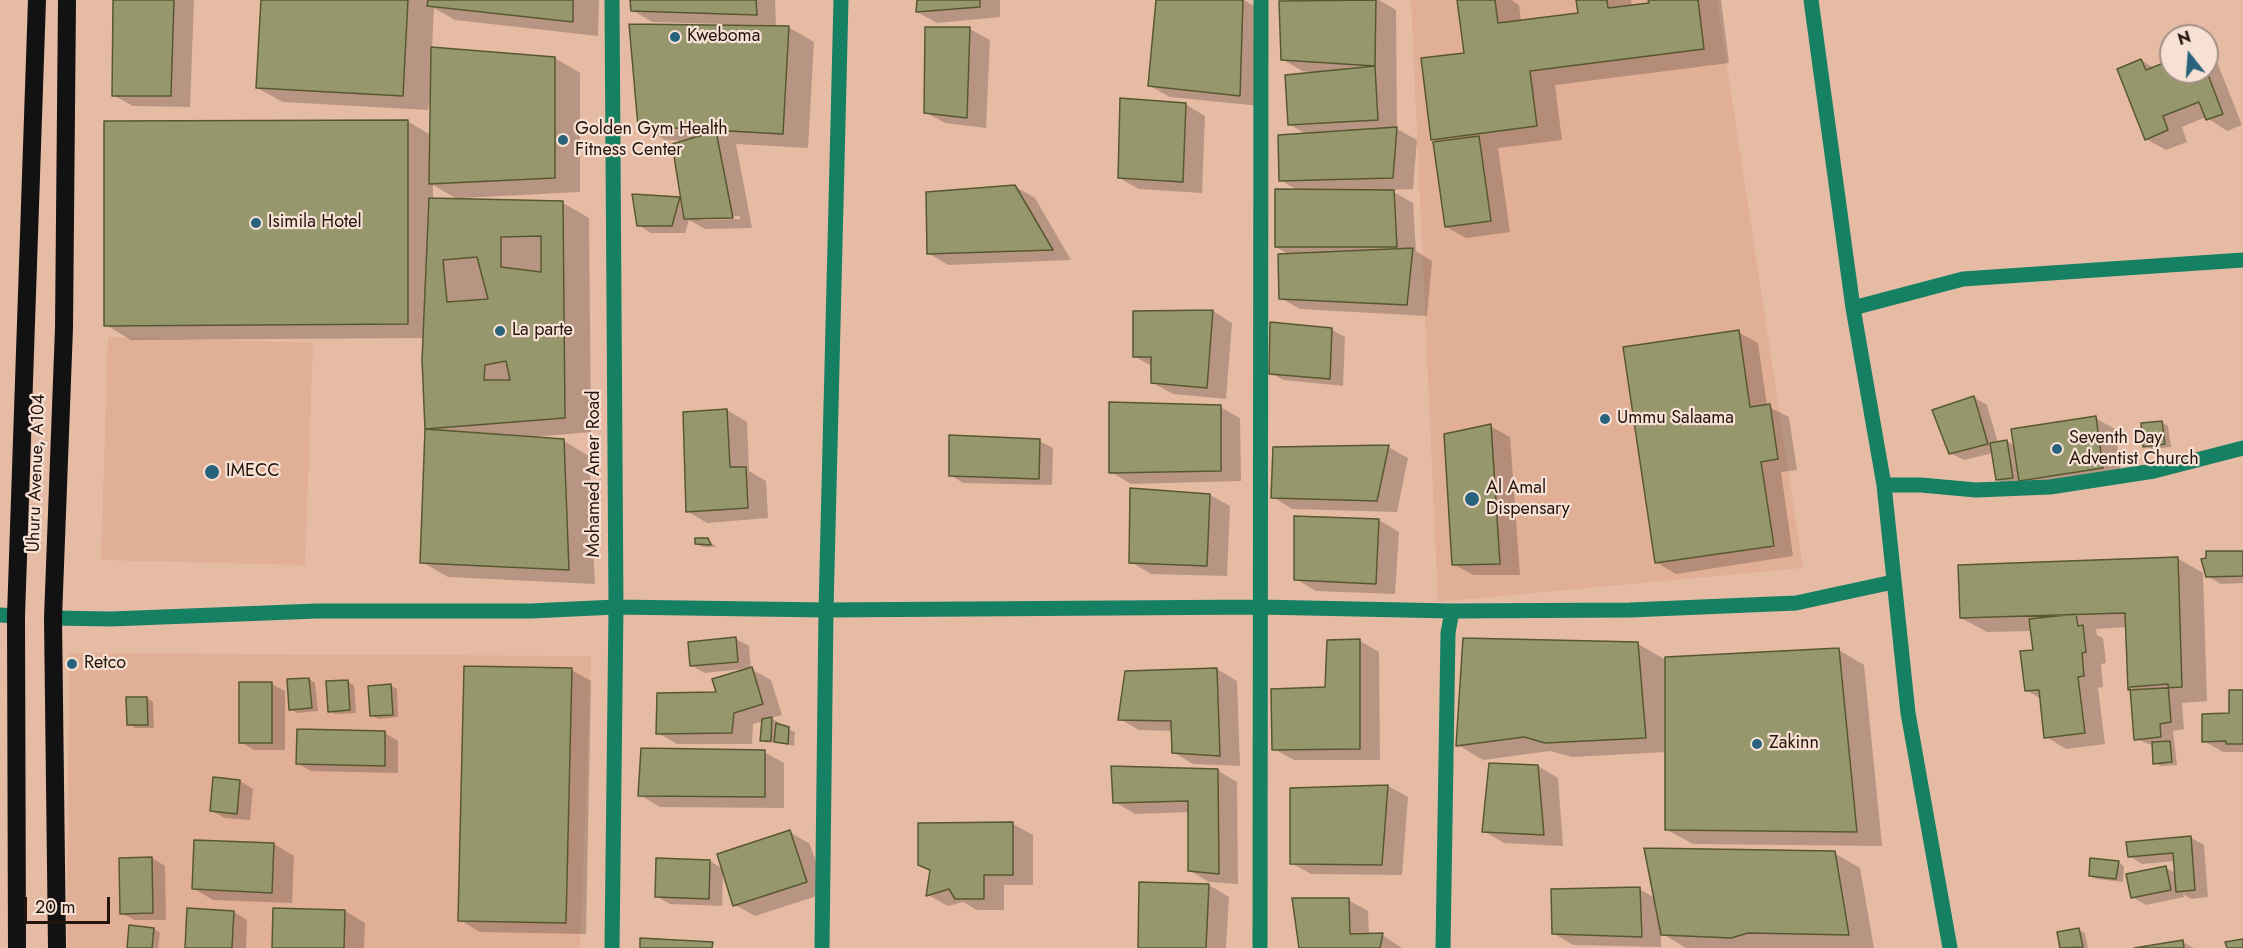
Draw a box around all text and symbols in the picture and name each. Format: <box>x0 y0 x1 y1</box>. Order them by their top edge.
north arrow <box>2159 24 2219 84</box>
text: N <box>2175 25 2194 51</box>
place label: Kweboma <box>687 26 760 48</box>
marker: Kweboma <box>668 30 682 44</box>
place label: Golden Gym Health Fitness Center <box>575 119 728 162</box>
marker: Golden Gym Health Fitness Center <box>556 133 570 147</box>
place label: Isimila Hotel <box>268 212 362 234</box>
marker: Isimila Hotel <box>249 216 263 230</box>
place label: La parte <box>512 320 573 342</box>
marker: La parte <box>493 324 507 338</box>
street label: Mohamed Amer Road <box>584 390 606 558</box>
street label: Uhuru Avenue, A104 <box>23 393 51 553</box>
place label: Ummu Salaama <box>1617 408 1734 430</box>
marker: Ummu Salaama <box>1598 412 1612 426</box>
place label: Seventh Day Adventist Church <box>2069 428 2199 470</box>
marker: Seventh Day Adventist Church <box>2050 442 2064 456</box>
place label: IMECC <box>226 461 280 483</box>
marker: IMECC <box>203 463 221 481</box>
place label: Al Amal Dispensary <box>1486 478 1570 520</box>
marker: Al Amal Dispensary <box>1463 490 1481 508</box>
place label: Retco <box>84 653 126 675</box>
marker: Retco <box>65 657 79 671</box>
place label: Zakinn <box>1769 733 1819 755</box>
marker: Zakinn <box>1750 737 1764 751</box>
scale bar <box>27 885 112 923</box>
text: 20 m <box>35 894 75 920</box>

